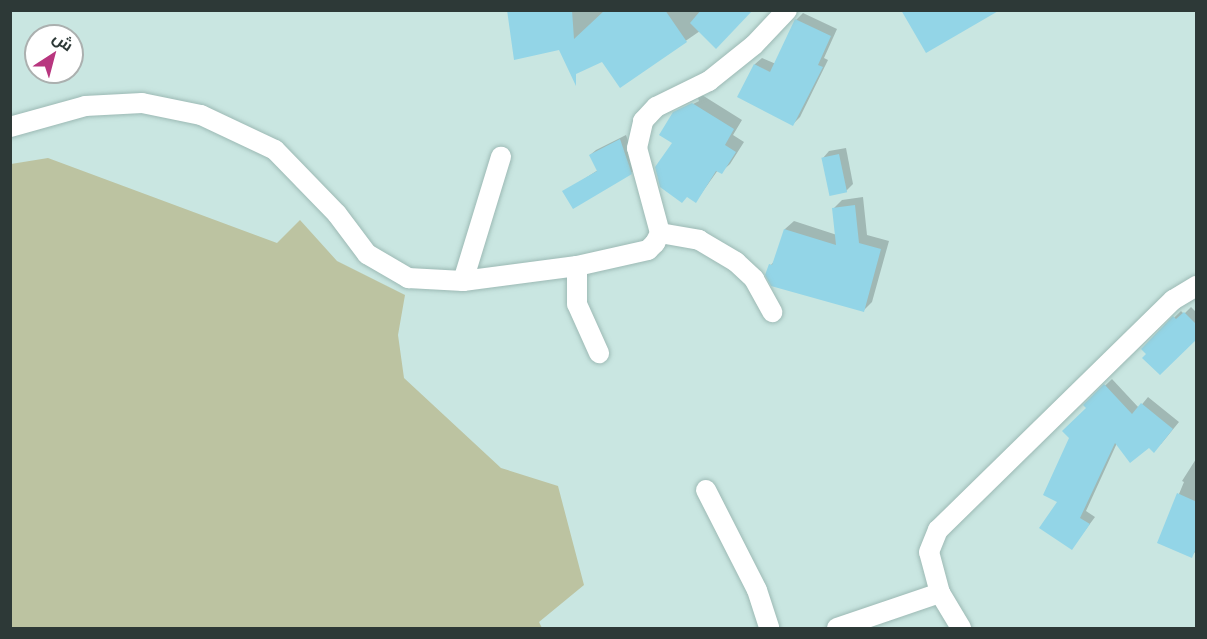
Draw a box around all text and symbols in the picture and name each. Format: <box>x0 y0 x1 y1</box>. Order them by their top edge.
north arrow <box>24 24 84 84</box>
text: ش <box>50 27 78 54</box>

